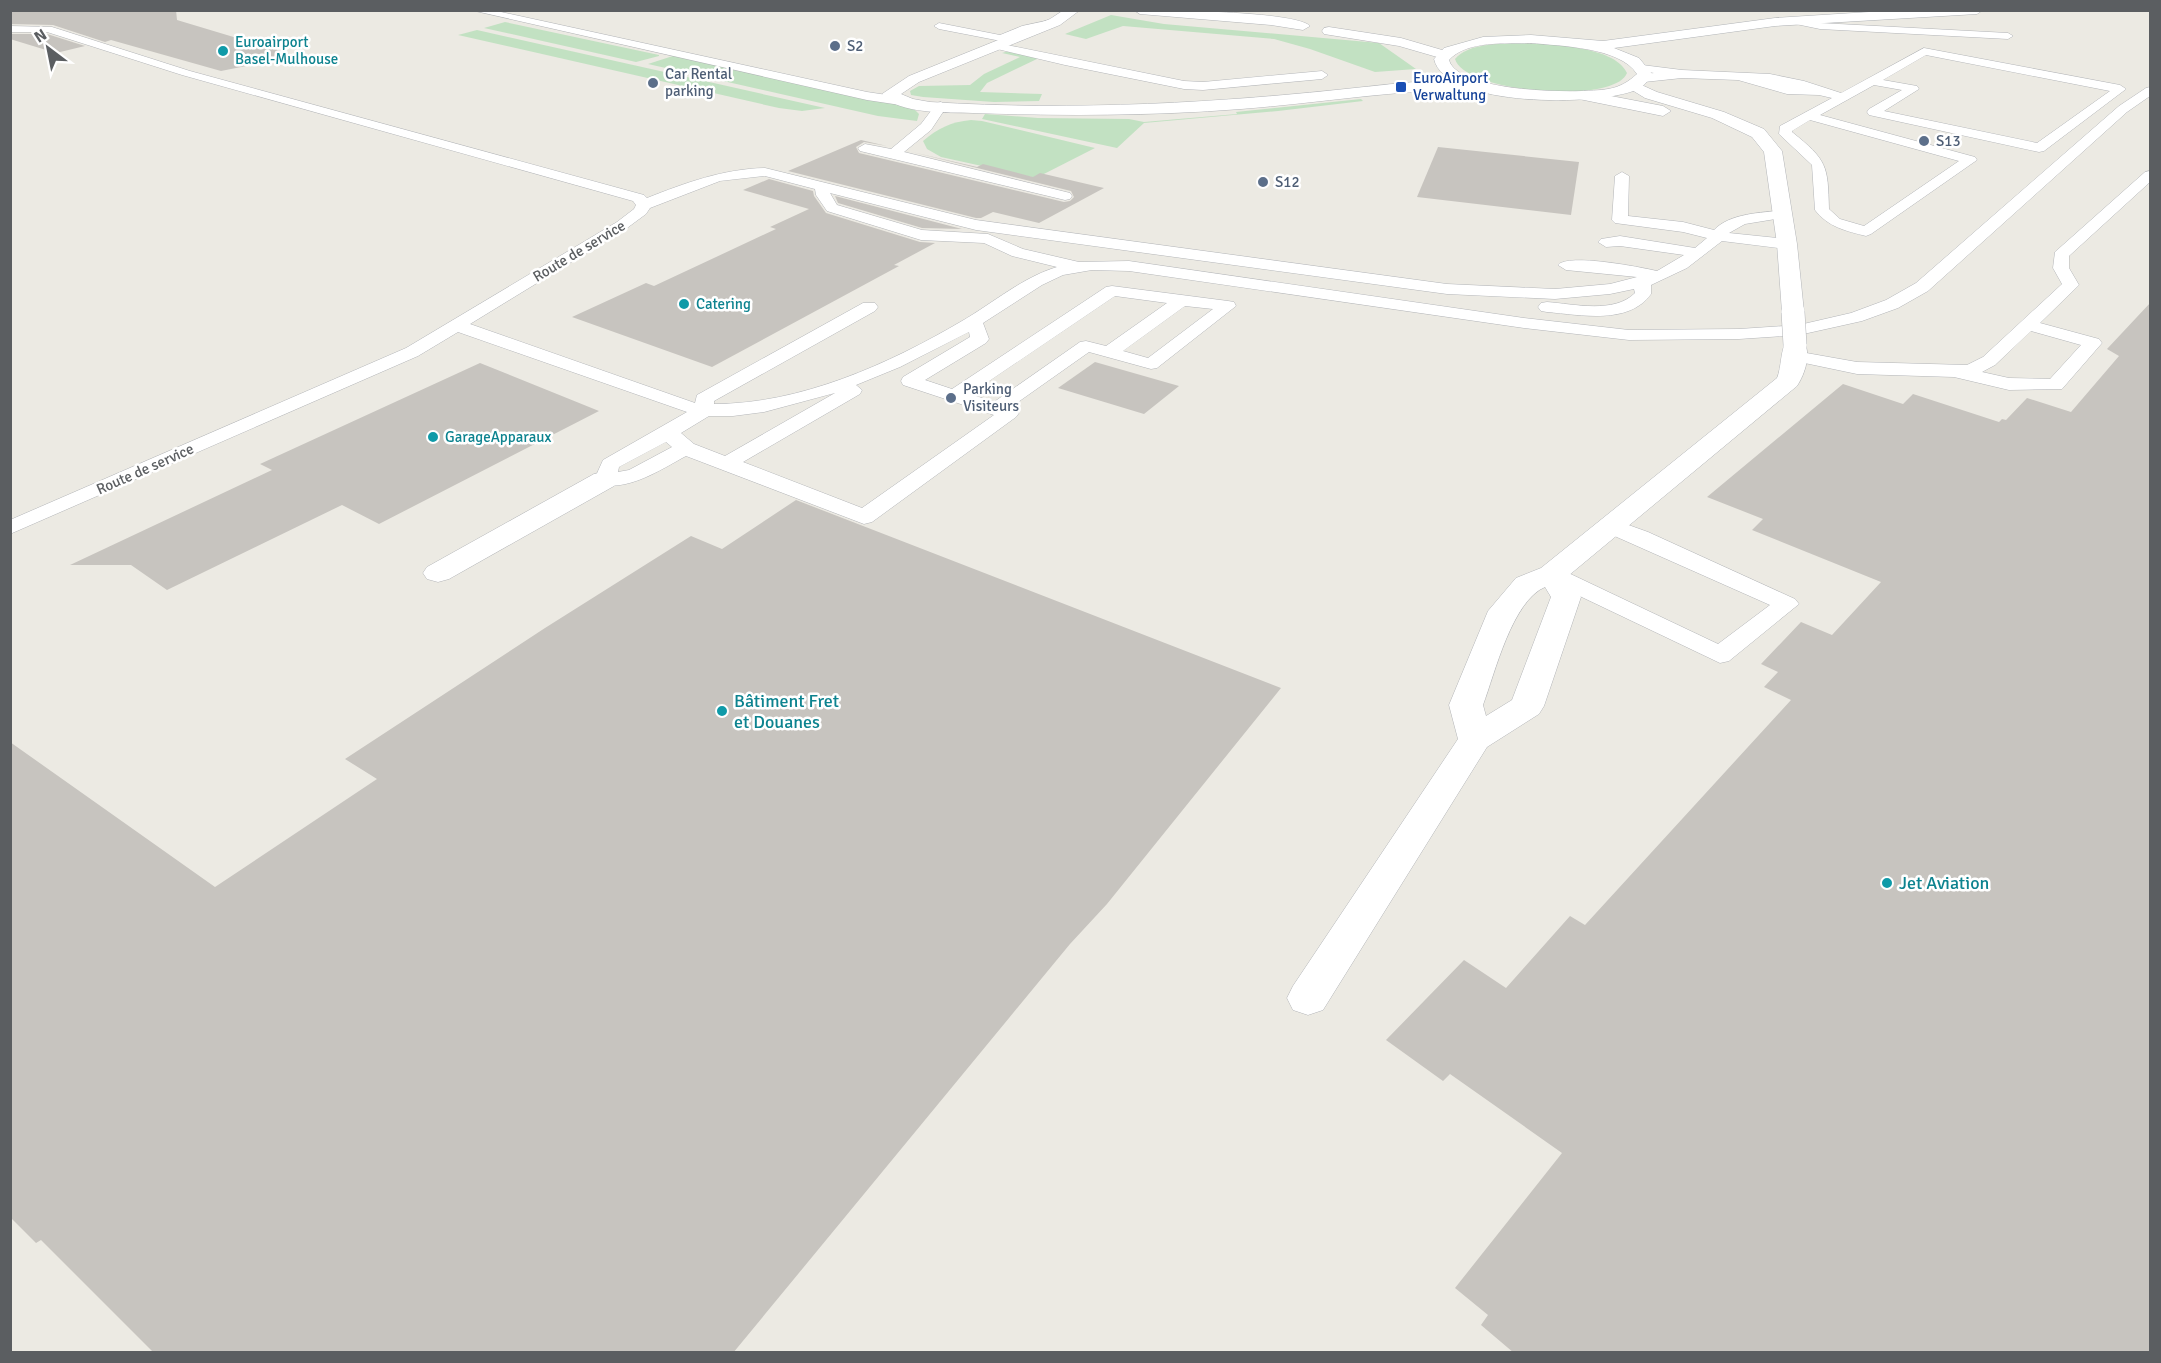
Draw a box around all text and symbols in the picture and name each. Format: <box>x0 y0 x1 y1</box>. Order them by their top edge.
north arrow <box>18 18 78 78</box>
text: N <box>31 25 51 48</box>
place label: Euroairport Basel-Mulhouse <box>235 33 338 68</box>
place label: S2 <box>847 37 863 55</box>
marker: S2 <box>828 39 842 53</box>
marker: Euroairport Basel-Mulhouse <box>216 44 230 58</box>
place label: Car Rental parking <box>665 65 732 100</box>
place label: EuroAirport Verwaltung <box>1413 69 1488 104</box>
marker: Car Rental parking <box>646 76 660 90</box>
marker: EuroAirport Verwaltung <box>1394 80 1408 94</box>
place label: S13 <box>1936 132 1961 150</box>
marker: S13 <box>1917 134 1931 148</box>
place label: S12 <box>1275 173 1300 191</box>
marker: S12 <box>1256 175 1270 189</box>
street label: Route de service <box>529 216 629 286</box>
place label: Catering <box>696 295 751 313</box>
marker: Catering <box>677 297 691 311</box>
place label: Parking Visiteurs <box>963 380 1020 415</box>
marker: Parking Visiteurs <box>944 391 958 405</box>
place label: GarageApparaux <box>445 428 552 446</box>
marker: GarageApparaux <box>426 430 440 444</box>
street label: Route de service <box>94 439 196 499</box>
place label: Bâtiment Fret et Douanes <box>734 690 839 733</box>
marker: Bâtiment Fret et Douanes <box>715 704 729 718</box>
place label: Jet Aviation <box>1899 872 1989 894</box>
marker: Jet Aviation <box>1880 876 1894 890</box>

